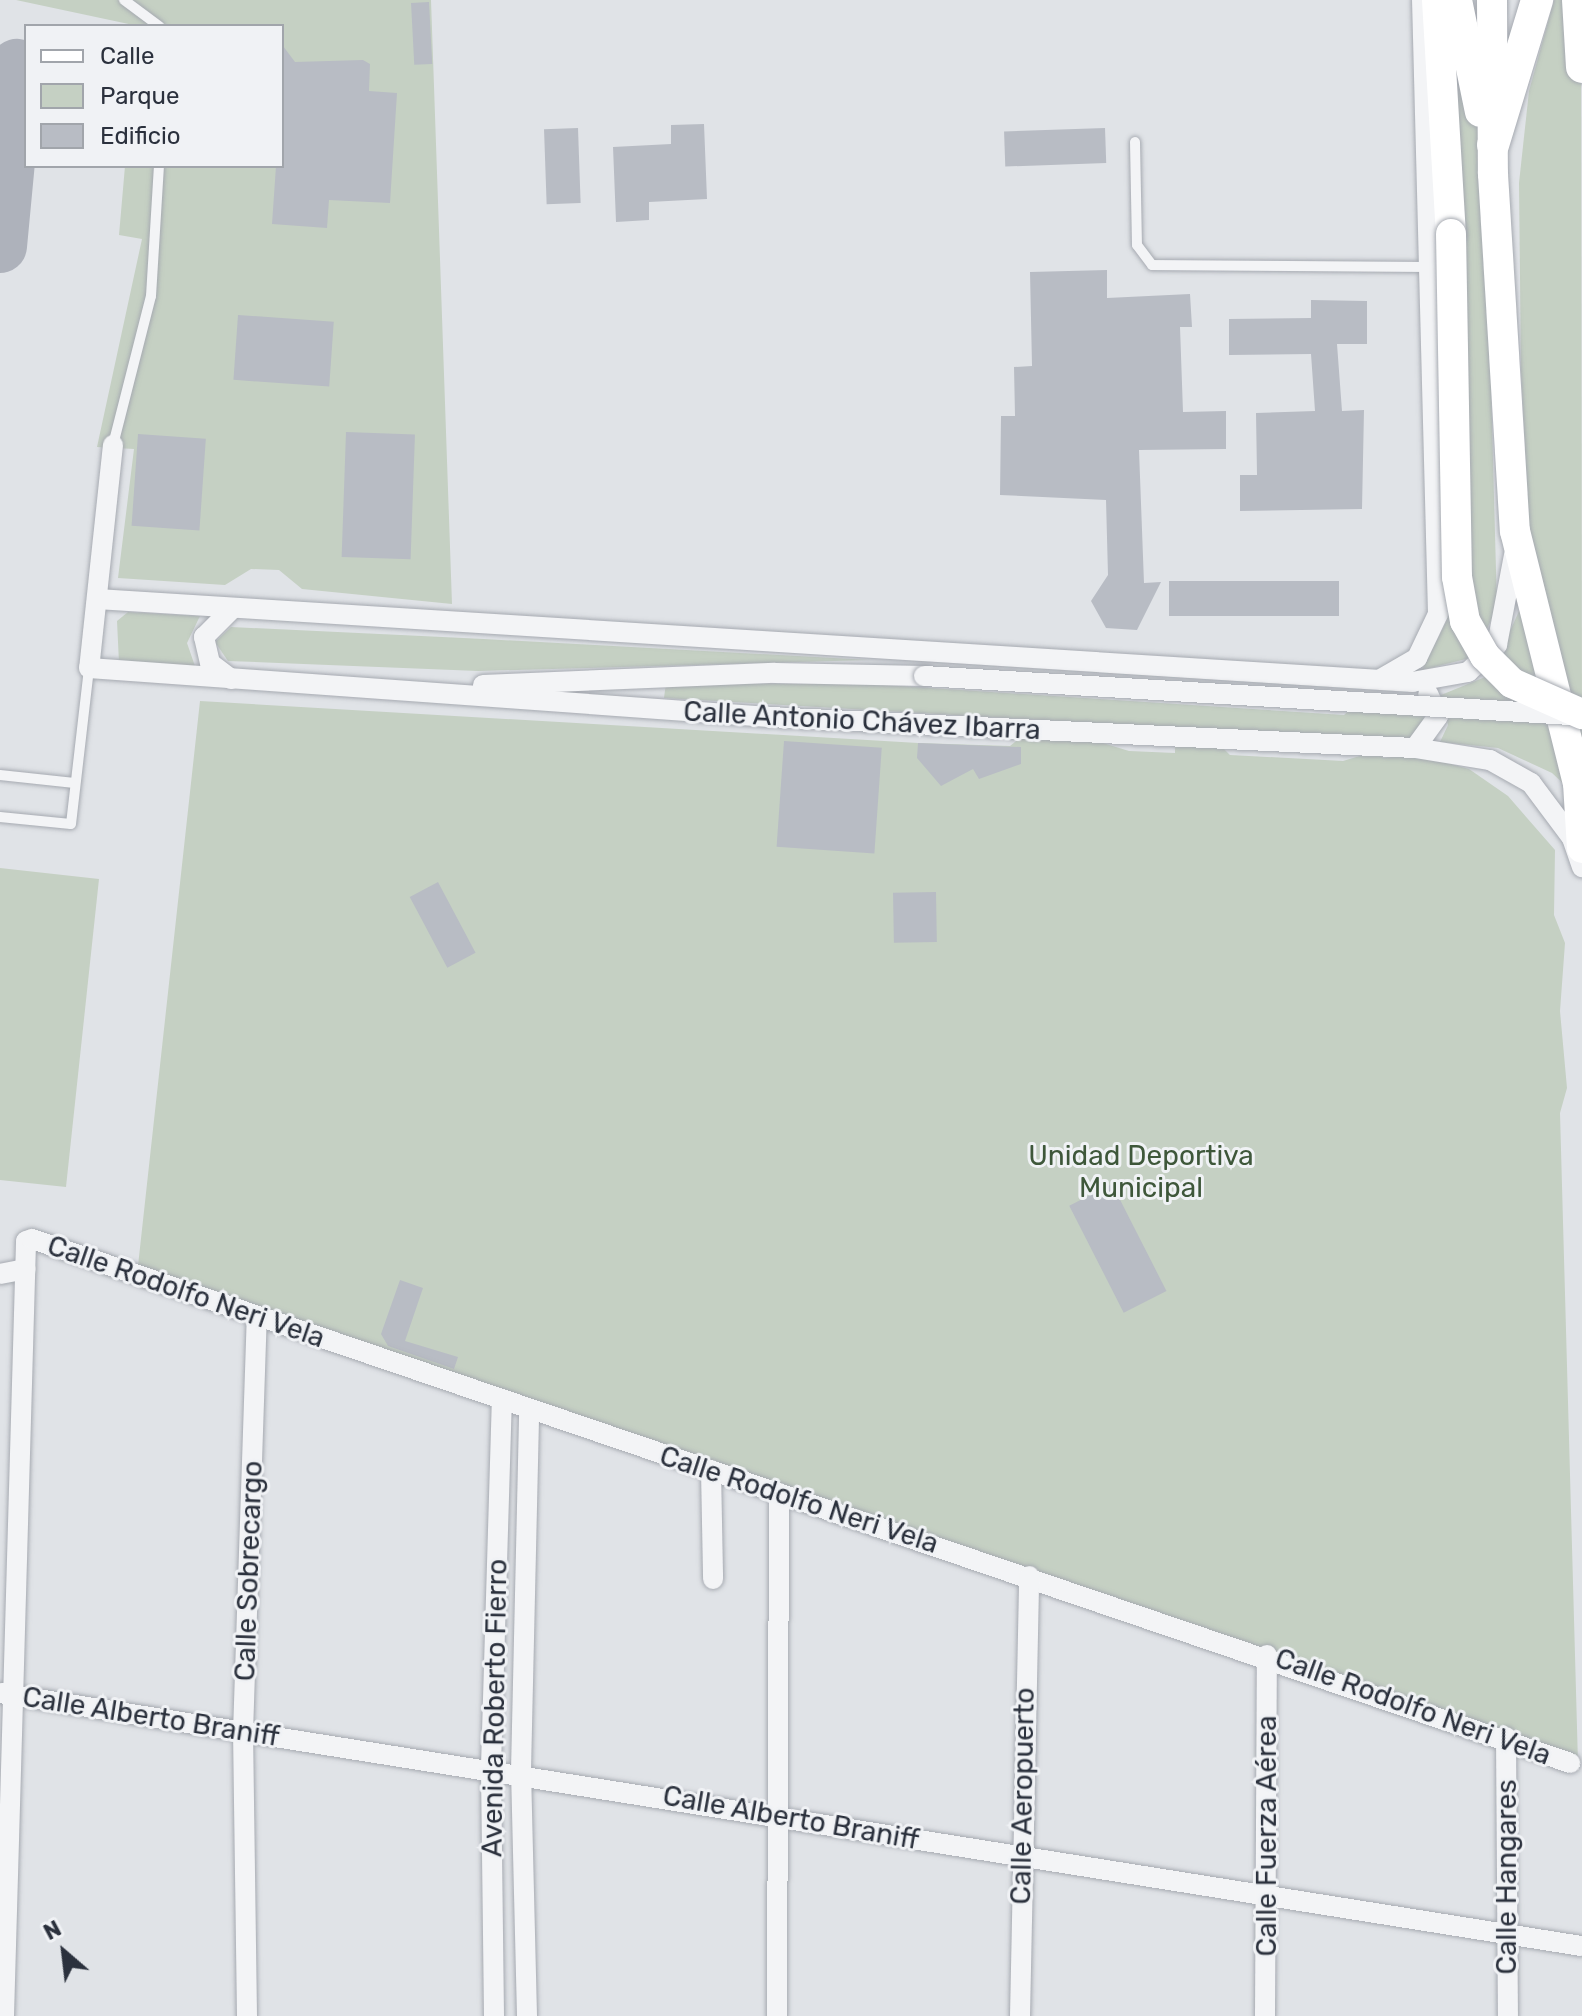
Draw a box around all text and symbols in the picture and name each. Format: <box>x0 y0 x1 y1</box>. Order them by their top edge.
legend <box>24 24 284 168</box>
text: Calle <box>100 42 154 70</box>
text: Parque <box>100 82 179 110</box>
text: Edificio <box>100 122 181 150</box>
street label: Calle Antonio Chávez Ibarra <box>682 695 1042 747</box>
park label: Unidad Deportiva Municipal <box>1028 1139 1254 1205</box>
street label: Calle Rodolfo Neri Vela <box>43 1229 329 1355</box>
street label: Calle Rodolfo Neri Vela <box>655 1439 943 1561</box>
street label: Calle Sobrecargo <box>228 1460 270 1682</box>
street label: Avenida Roberto Fierro <box>476 1559 514 1857</box>
street label: Calle Rodolfo Neri Vela <box>1270 1641 1556 1773</box>
street label: Calle Alberto Braniff <box>20 1680 282 1754</box>
street label: Calle Aeropuerto <box>1004 1687 1042 1905</box>
street label: Calle Fuerza Aérea <box>1250 1715 1284 1957</box>
street label: Calle Alberto Braniff <box>660 1779 922 1857</box>
street label: Calle Hangares <box>1490 1779 1524 1975</box>
north arrow <box>24 1912 104 1992</box>
text: N <box>39 1915 66 1946</box>

